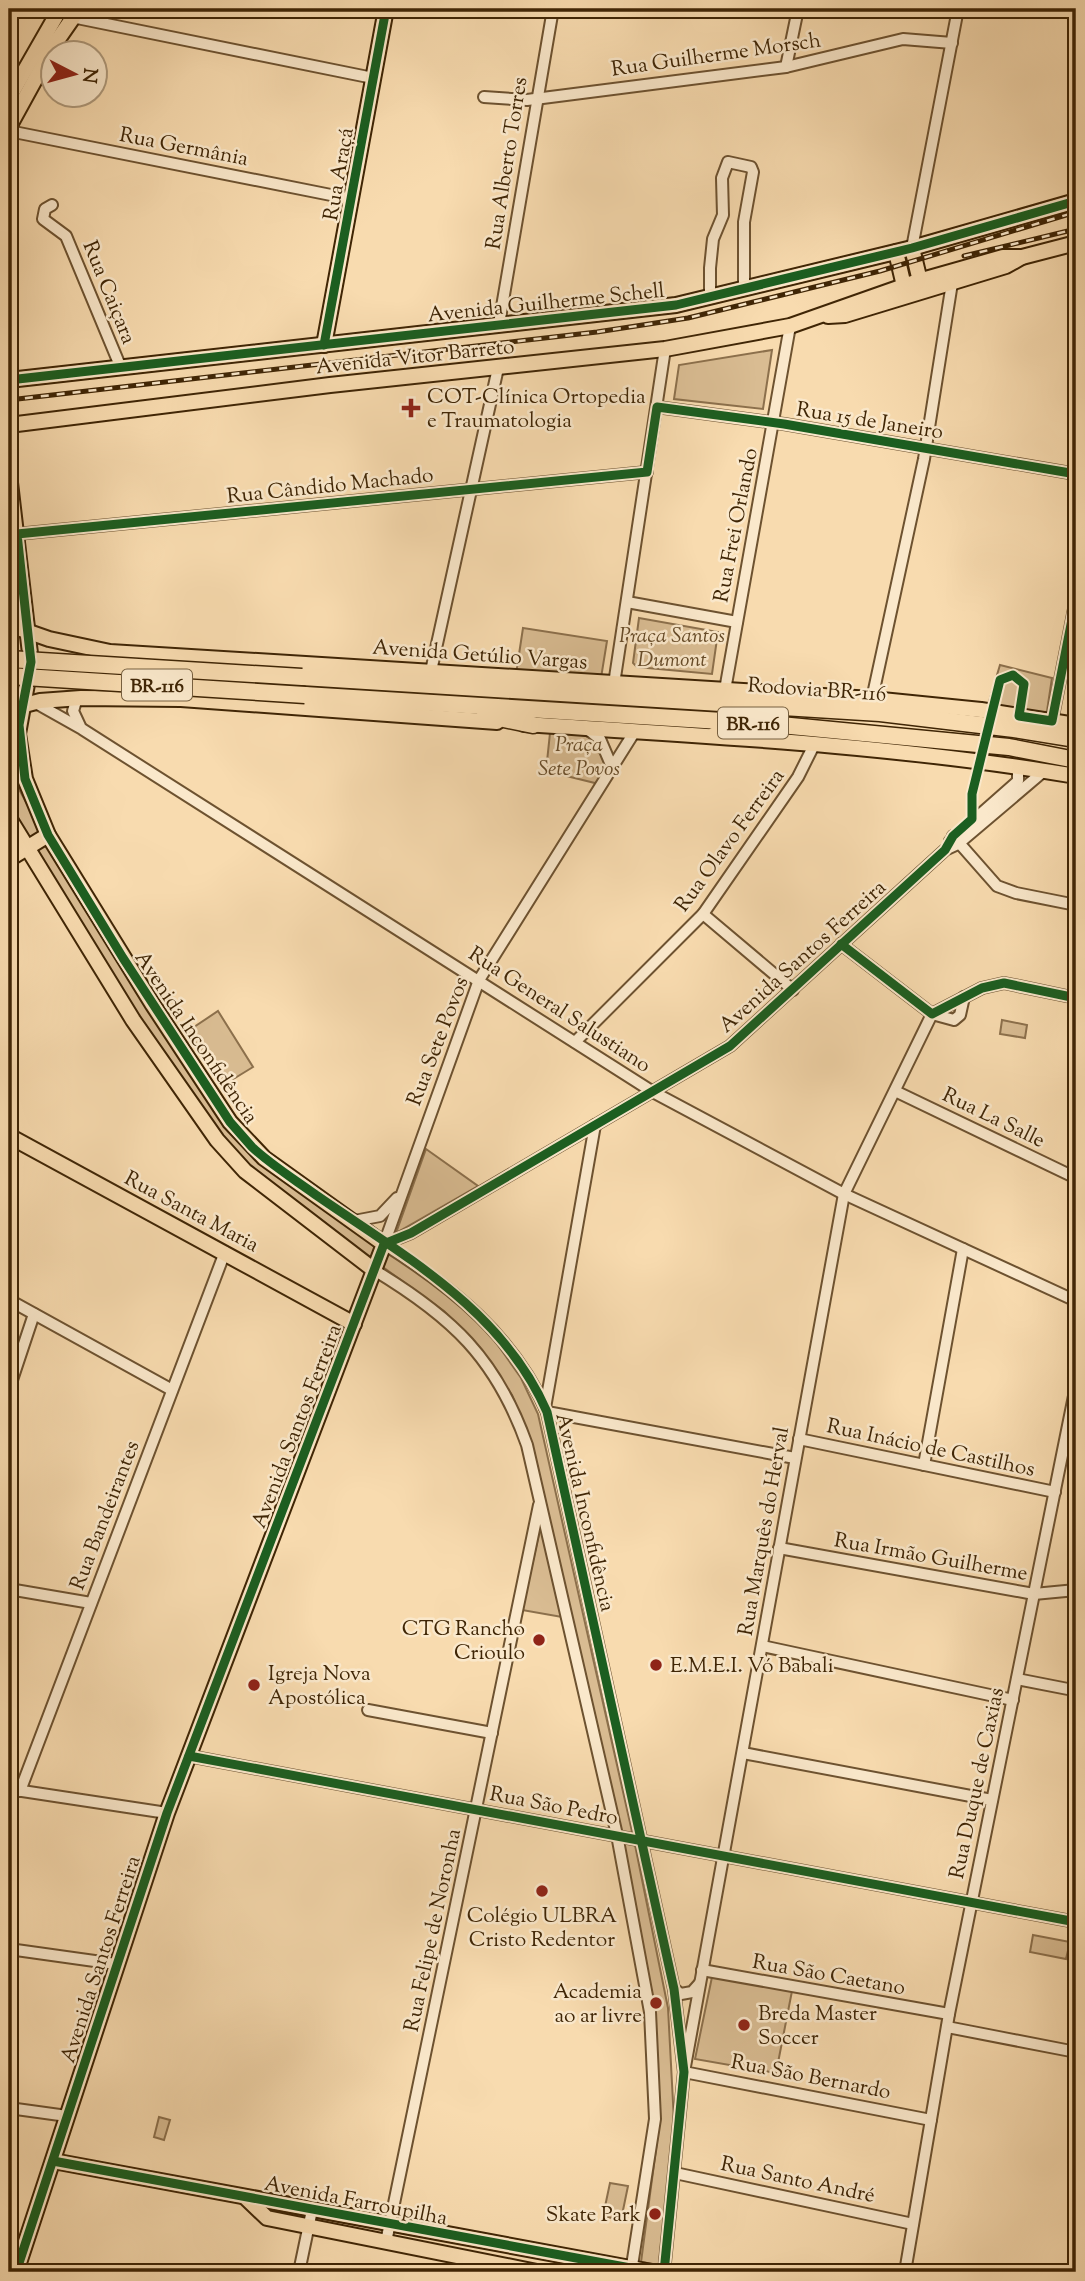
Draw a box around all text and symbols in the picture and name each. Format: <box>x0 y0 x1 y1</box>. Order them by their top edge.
street label: Rua Guilherme Morsch <box>610 26 823 86</box>
north arrow <box>38 38 108 108</box>
text: N <box>74 67 103 84</box>
street label: Rua Alberto Torres <box>480 75 536 252</box>
street label: Rua Germânia <box>117 121 251 175</box>
street label: Rua Araçá <box>317 125 363 223</box>
street label: Rua Caiçara <box>74 236 143 349</box>
street label: Avenida Guilherme Schell <box>426 277 666 331</box>
street label: Avenida Vitor Barreto <box>314 333 516 383</box>
place label: COT-Clínica Ortopedia e Traumatologia <box>427 383 646 437</box>
street label: Rua 15 de Janeiro <box>794 396 945 448</box>
marker: COT-Clínica Ortopedia e Traumatologia <box>401 398 421 418</box>
street label: Rua Frei Orlando <box>707 446 767 605</box>
street label: Rua Cândido Machado <box>225 461 435 513</box>
park label: Praça Santos Dumont <box>619 622 725 676</box>
street label: Avenida Getúlio Vargas <box>371 634 588 678</box>
road number: BR-116 <box>122 670 192 700</box>
street label: Rodovia BR-116 <box>747 671 887 711</box>
road number: BR-116 <box>718 708 788 738</box>
park label: Praça Sete Povos <box>538 731 620 785</box>
street label: Rua Olavo Ferreira <box>668 763 793 919</box>
street label: Avenida Santos Ferreira <box>713 874 894 1041</box>
street label: Rua General Salustiano <box>462 940 656 1081</box>
street label: Avenida Inconfidência <box>126 946 265 1131</box>
street label: Rua Sete Povos <box>400 973 477 1111</box>
street label: Rua La Salle <box>937 1081 1050 1157</box>
street label: Rua Santa Maria <box>118 1165 264 1261</box>
street label: Avenida Santos Ferreira <box>245 1320 351 1533</box>
street label: Avenida Inconfidência <box>547 1410 622 1615</box>
street label: Rua Inácio de Castilhos <box>824 1412 1037 1486</box>
street label: Rua Marquês do Herval <box>732 1424 798 1638</box>
street label: Rua Bandeirantes <box>64 1437 148 1595</box>
street label: Rua Irmão Guilherme <box>832 1526 1030 1590</box>
place label: CTG Rancho Crioulo <box>402 1615 525 1669</box>
marker: CTG Rancho Crioulo <box>531 1632 547 1648</box>
place label: E.M.E.I. Vó Babali <box>670 1652 834 1682</box>
marker: E.M.E.I. Vó Babali <box>648 1657 664 1673</box>
place label: Igreja Nova Apostólica <box>268 1660 371 1714</box>
marker: Igreja Nova Apostólica <box>246 1677 262 1693</box>
street label: Rua Duque de Caxias <box>943 1685 1013 1882</box>
street label: Rua São Pedro <box>487 1780 620 1834</box>
street label: Rua Felipe de Noronha <box>398 1826 470 2035</box>
street label: Avenida Santos Ferreira <box>54 1852 150 2067</box>
marker: Colégio ULBRA Cristo Redentor <box>534 1883 550 1899</box>
place label: Colégio ULBRA Cristo Redentor <box>467 1902 617 1956</box>
street label: Rua São Caetano <box>750 1948 908 2004</box>
place label: Academia ao ar livre <box>553 1978 642 2032</box>
marker: Academia ao ar livre <box>648 1995 664 2011</box>
place label: Breda Master Soccer <box>758 2000 877 2054</box>
marker: Breda Master Soccer <box>736 2017 752 2033</box>
street label: Rua São Bernardo <box>728 2048 893 2108</box>
street label: Rua Santo André <box>718 2150 877 2212</box>
street label: Avenida Farroupilha <box>262 2170 450 2234</box>
place label: Skate Park <box>546 2201 642 2231</box>
marker: Skate Park <box>647 2206 663 2222</box>

